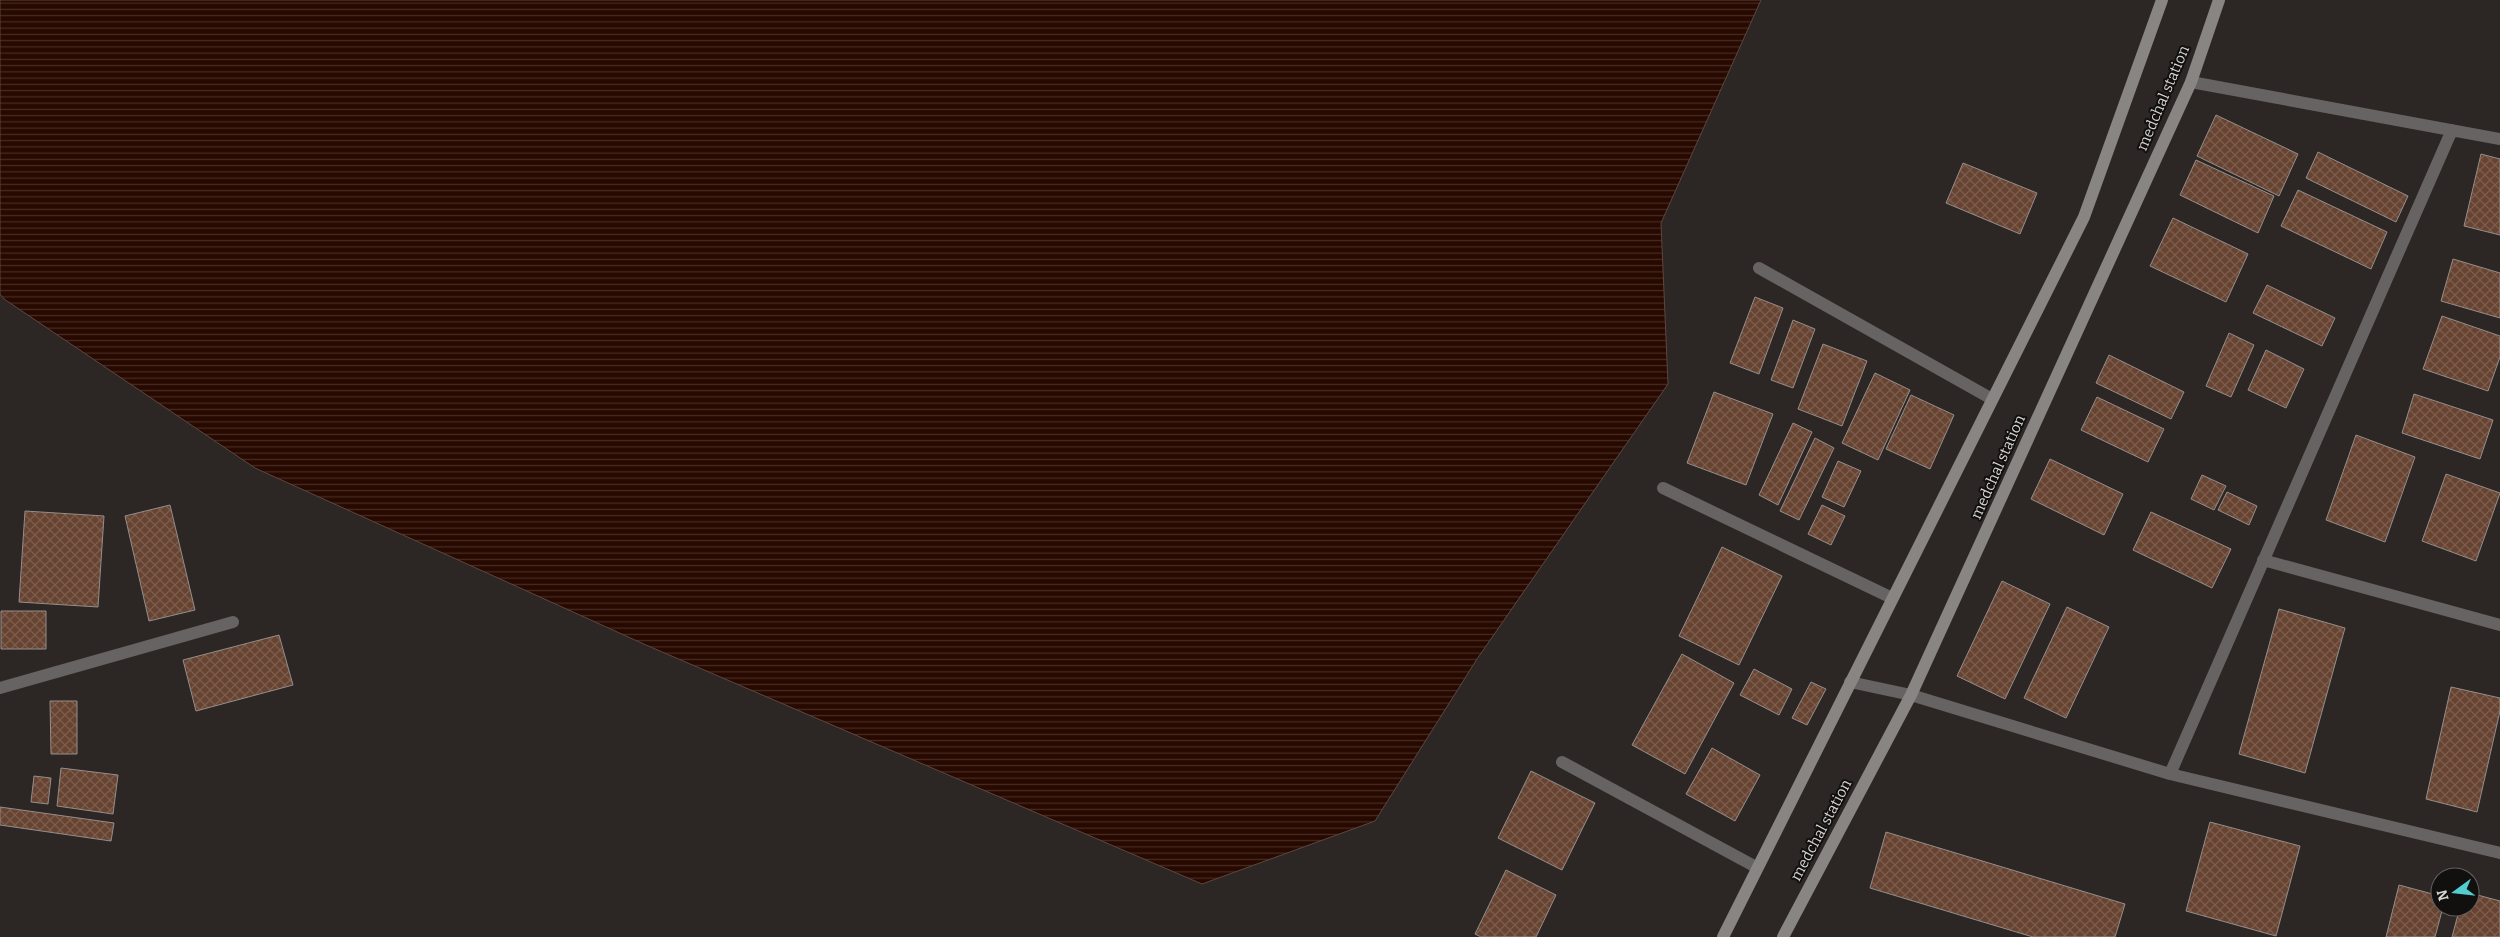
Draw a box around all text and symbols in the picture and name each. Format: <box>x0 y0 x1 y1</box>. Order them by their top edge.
street label: medchal station <box>2133 42 2193 153</box>
street label: medchal station <box>1967 412 2029 522</box>
street label: medchal station <box>1787 776 1856 884</box>
north arrow <box>2430 867 2480 917</box>
text: N <box>2433 888 2453 903</box>

